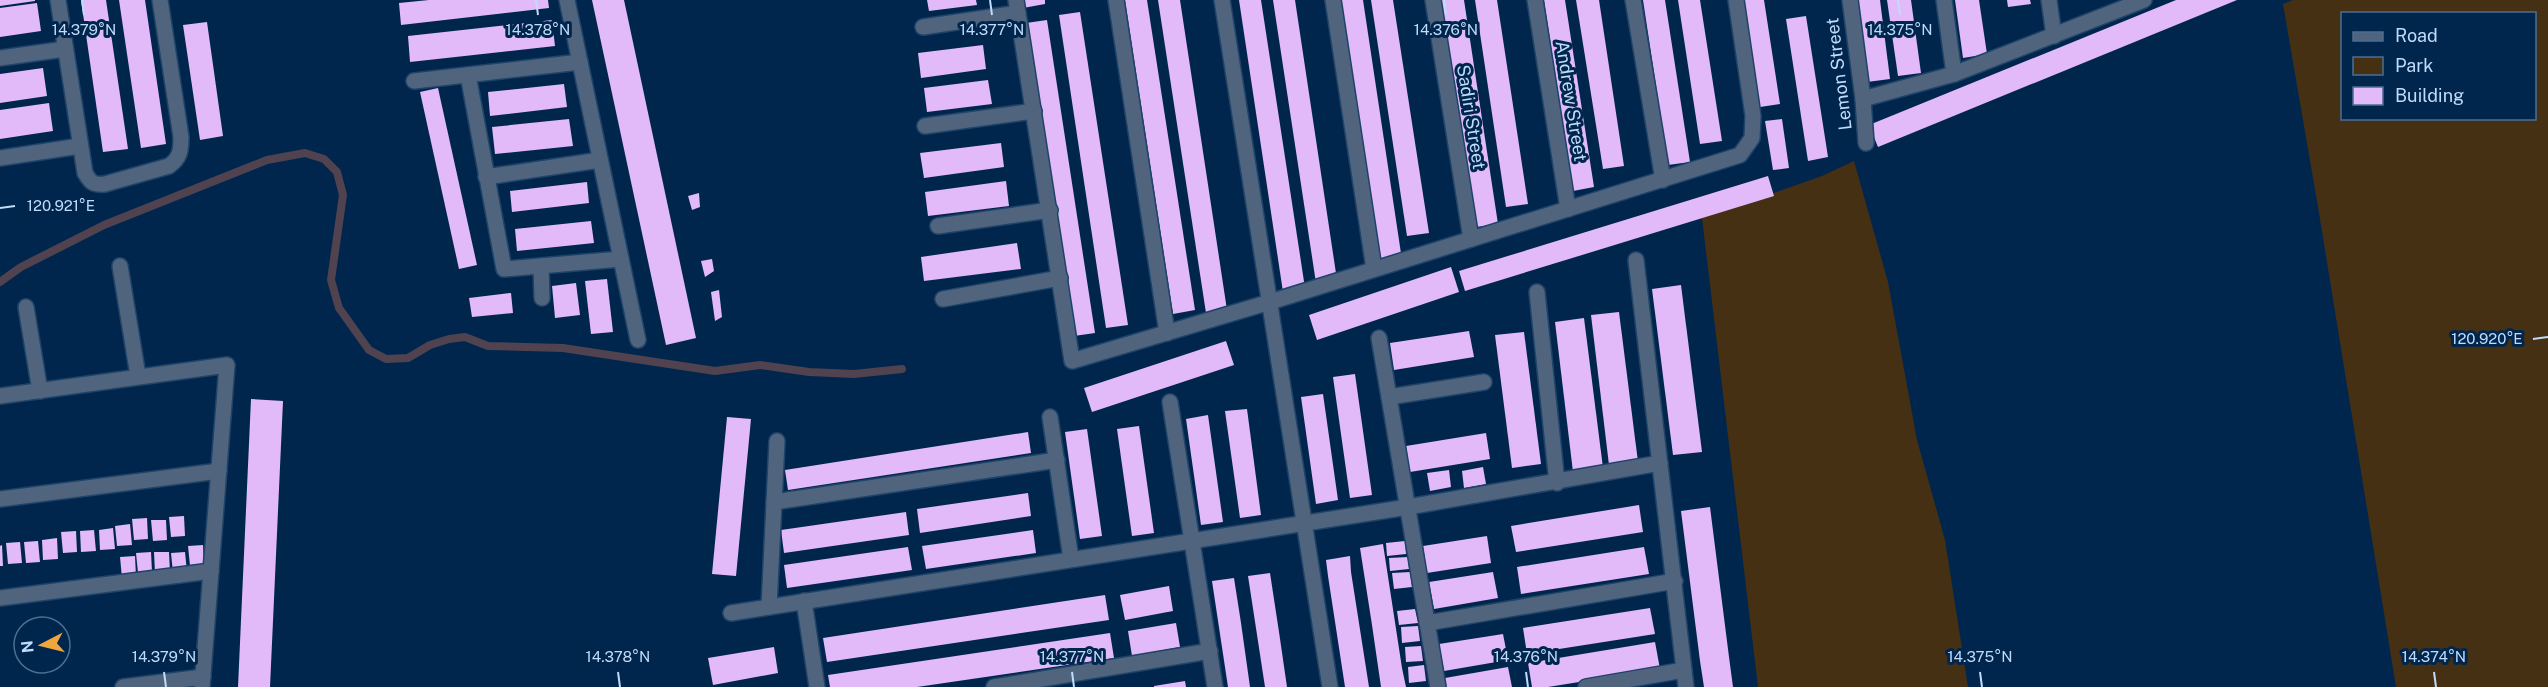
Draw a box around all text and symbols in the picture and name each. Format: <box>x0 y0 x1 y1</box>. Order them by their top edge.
legend <box>2341 12 2536 120</box>
street label: Lemon Street <box>1821 17 1856 132</box>
text: 14.379°N <box>52 21 116 38</box>
text: 14.378°N <box>506 21 570 38</box>
text: 14.377°N <box>960 21 1024 38</box>
text: 14.376°N <box>1414 21 1478 38</box>
text: 14.375°N <box>1868 21 1932 38</box>
text: Road <box>2395 25 2438 46</box>
street label: Andrew Street <box>1552 39 1591 163</box>
text: Park <box>2395 55 2433 76</box>
street label: Sadiri Street <box>1453 63 1490 171</box>
text: Building <box>2395 85 2464 106</box>
text: 120.921°E <box>27 197 95 214</box>
text: 120.920°E <box>2451 330 2523 347</box>
north arrow <box>12 615 72 675</box>
text: N <box>17 639 38 654</box>
text: 14.379°N <box>132 648 196 665</box>
text: 14.378°N <box>586 648 650 665</box>
text: 14.377°N <box>1040 648 1104 665</box>
text: 14.376°N <box>1494 648 1558 665</box>
text: 14.375°N <box>1948 648 2012 665</box>
text: 14.374°N <box>2402 648 2466 665</box>

